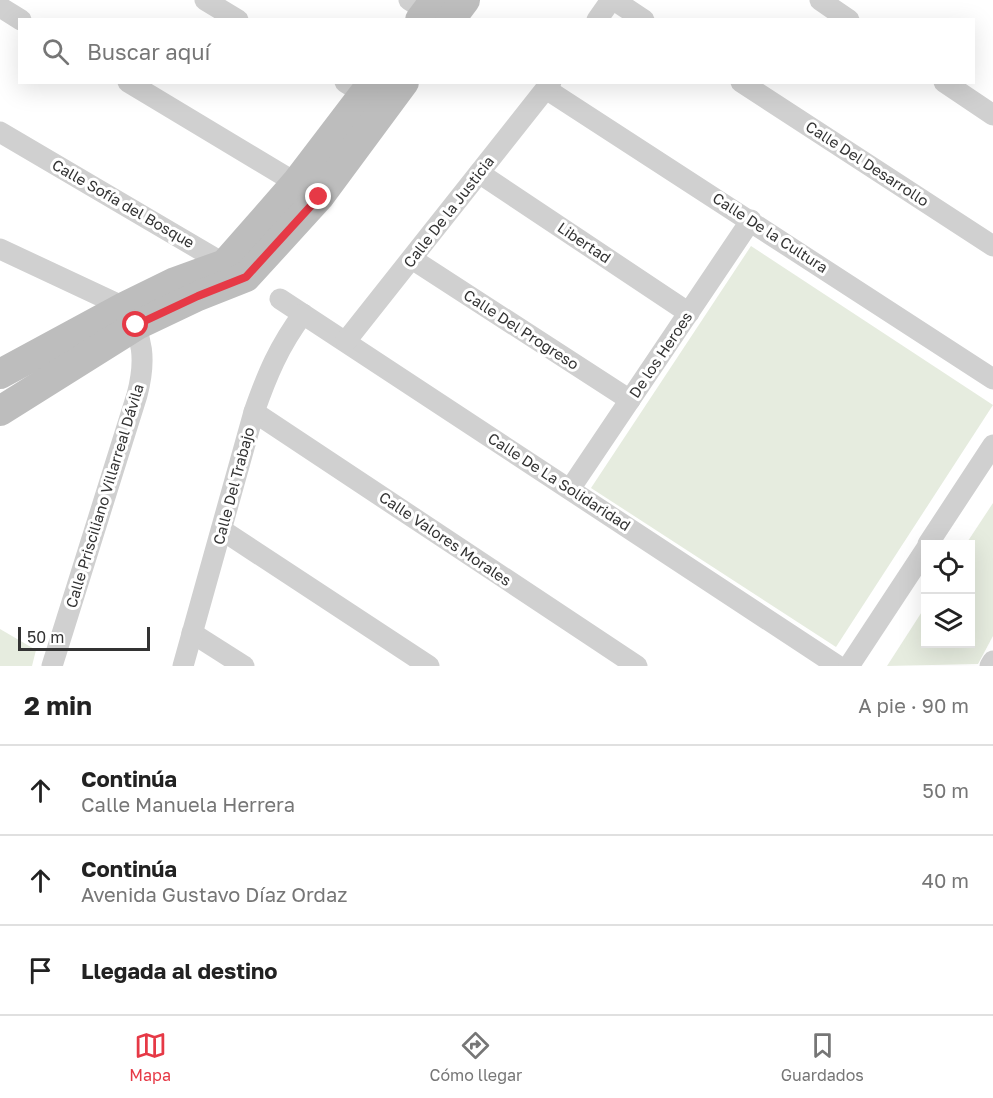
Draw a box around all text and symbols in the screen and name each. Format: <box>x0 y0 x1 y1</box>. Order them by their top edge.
search box <box>18 18 975 84</box>
icon: search <box>39 35 72 68</box>
text: Buscar aquí <box>87 38 210 65</box>
street label: Calle Del Desarrollo <box>803 117 932 210</box>
street label: Calle De la Justicia <box>399 152 497 271</box>
street label: Calle Sofía del Bosque <box>49 155 198 251</box>
route end <box>305 183 331 209</box>
street label: Calle De la Cultura <box>710 188 831 276</box>
street label: Libertad <box>555 218 615 267</box>
street label: Calle Del Progreso <box>461 285 582 373</box>
street label: De los Heroes <box>625 308 696 401</box>
route start <box>122 311 148 337</box>
street label: Calle Prisciliano Villarreal Dávila <box>61 381 147 610</box>
street label: Calle Del Trabajo <box>209 425 257 547</box>
street label: Calle De La Solidaridad <box>485 428 634 534</box>
street label: Calle Valores Morales <box>376 487 515 589</box>
map controls <box>921 540 975 648</box>
button: locate <box>921 540 975 594</box>
button: layers <box>921 594 975 648</box>
scale bar <box>18 624 150 652</box>
text: 50 m <box>27 627 64 647</box>
text: 2 min <box>24 690 92 721</box>
text: A pie · 90 m <box>858 693 969 717</box>
text: Continúa <box>81 765 177 792</box>
icon: ahead <box>24 774 57 807</box>
text: 50 m <box>922 778 969 802</box>
text: Calle Manuela Herrera <box>81 792 295 816</box>
text: Continúa <box>81 855 177 882</box>
icon: ahead <box>24 864 57 897</box>
text: 40 m <box>922 868 969 892</box>
text: Avenida Gustavo Díaz Ordaz <box>81 882 347 906</box>
icon: arrive <box>24 954 57 987</box>
text: Llegada al destino <box>81 957 278 984</box>
tab: Mapa <box>129 1029 171 1085</box>
tab: Cómo llegar <box>430 1029 522 1085</box>
tab: Guardados <box>781 1029 864 1085</box>

